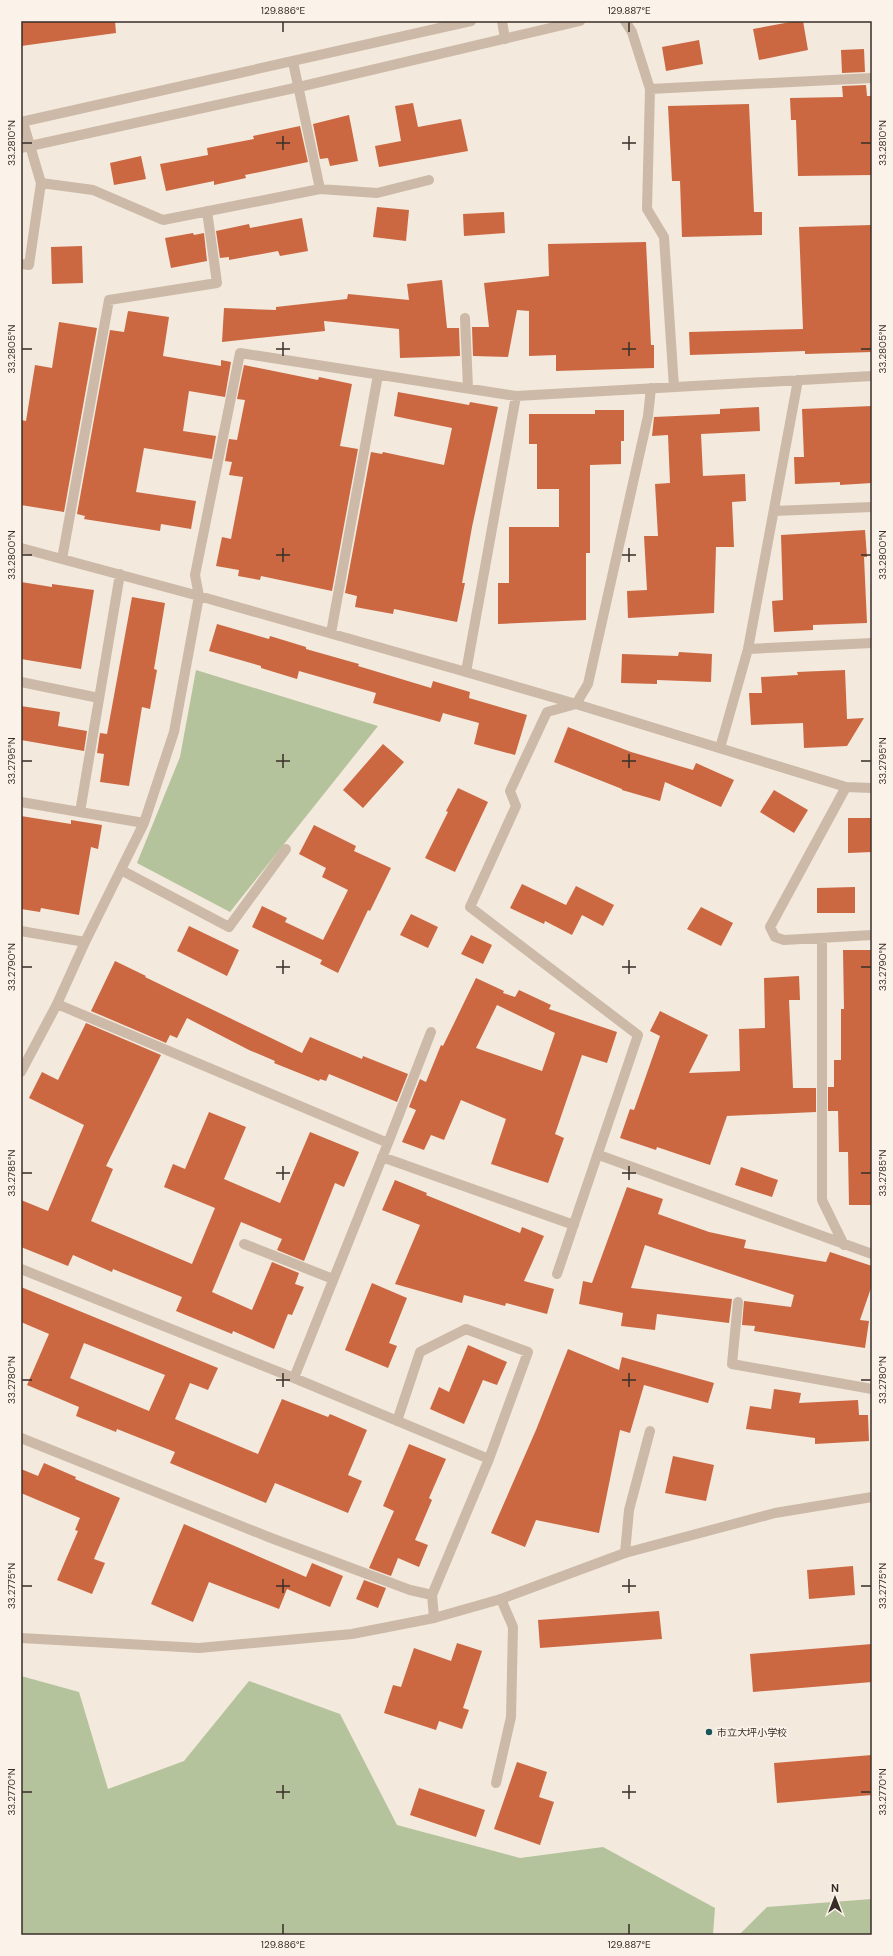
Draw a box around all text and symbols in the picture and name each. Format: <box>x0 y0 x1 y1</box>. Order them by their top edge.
text: 129.886°E <box>261 4 305 17</box>
text: 129.887°E <box>607 4 651 17</box>
text: 33.2810°N <box>5 120 18 166</box>
text: 33.2810°N <box>876 120 889 166</box>
text: 33.2805°N <box>5 325 18 373</box>
text: 33.2805°N <box>876 325 889 373</box>
text: 33.2800°N <box>5 530 18 580</box>
text: 33.2800°N <box>876 530 889 580</box>
text: 33.2795°N <box>5 737 18 785</box>
text: 33.2795°N <box>876 737 889 785</box>
text: 33.2790°N <box>5 943 18 991</box>
text: 33.2790°N <box>876 943 889 991</box>
text: 33.2785°N <box>5 1149 18 1197</box>
text: 33.2785°N <box>876 1149 889 1197</box>
text: 33.2780°N <box>5 1356 18 1404</box>
text: 33.2780°N <box>876 1356 889 1404</box>
text: 33.2775°N <box>5 1563 18 1609</box>
text: 33.2775°N <box>876 1563 889 1609</box>
place label: 市立大坪小学校 <box>717 1726 787 1739</box>
marker: 市立大坪小学校 <box>704 1727 714 1737</box>
text: 33.2770°N <box>5 1768 18 1816</box>
text: 33.2770°N <box>876 1768 889 1816</box>
north arrow <box>815 1878 855 1918</box>
text: N <box>831 1881 839 1895</box>
text: 129.886°E <box>261 1938 305 1951</box>
text: 129.887°E <box>607 1938 651 1951</box>

